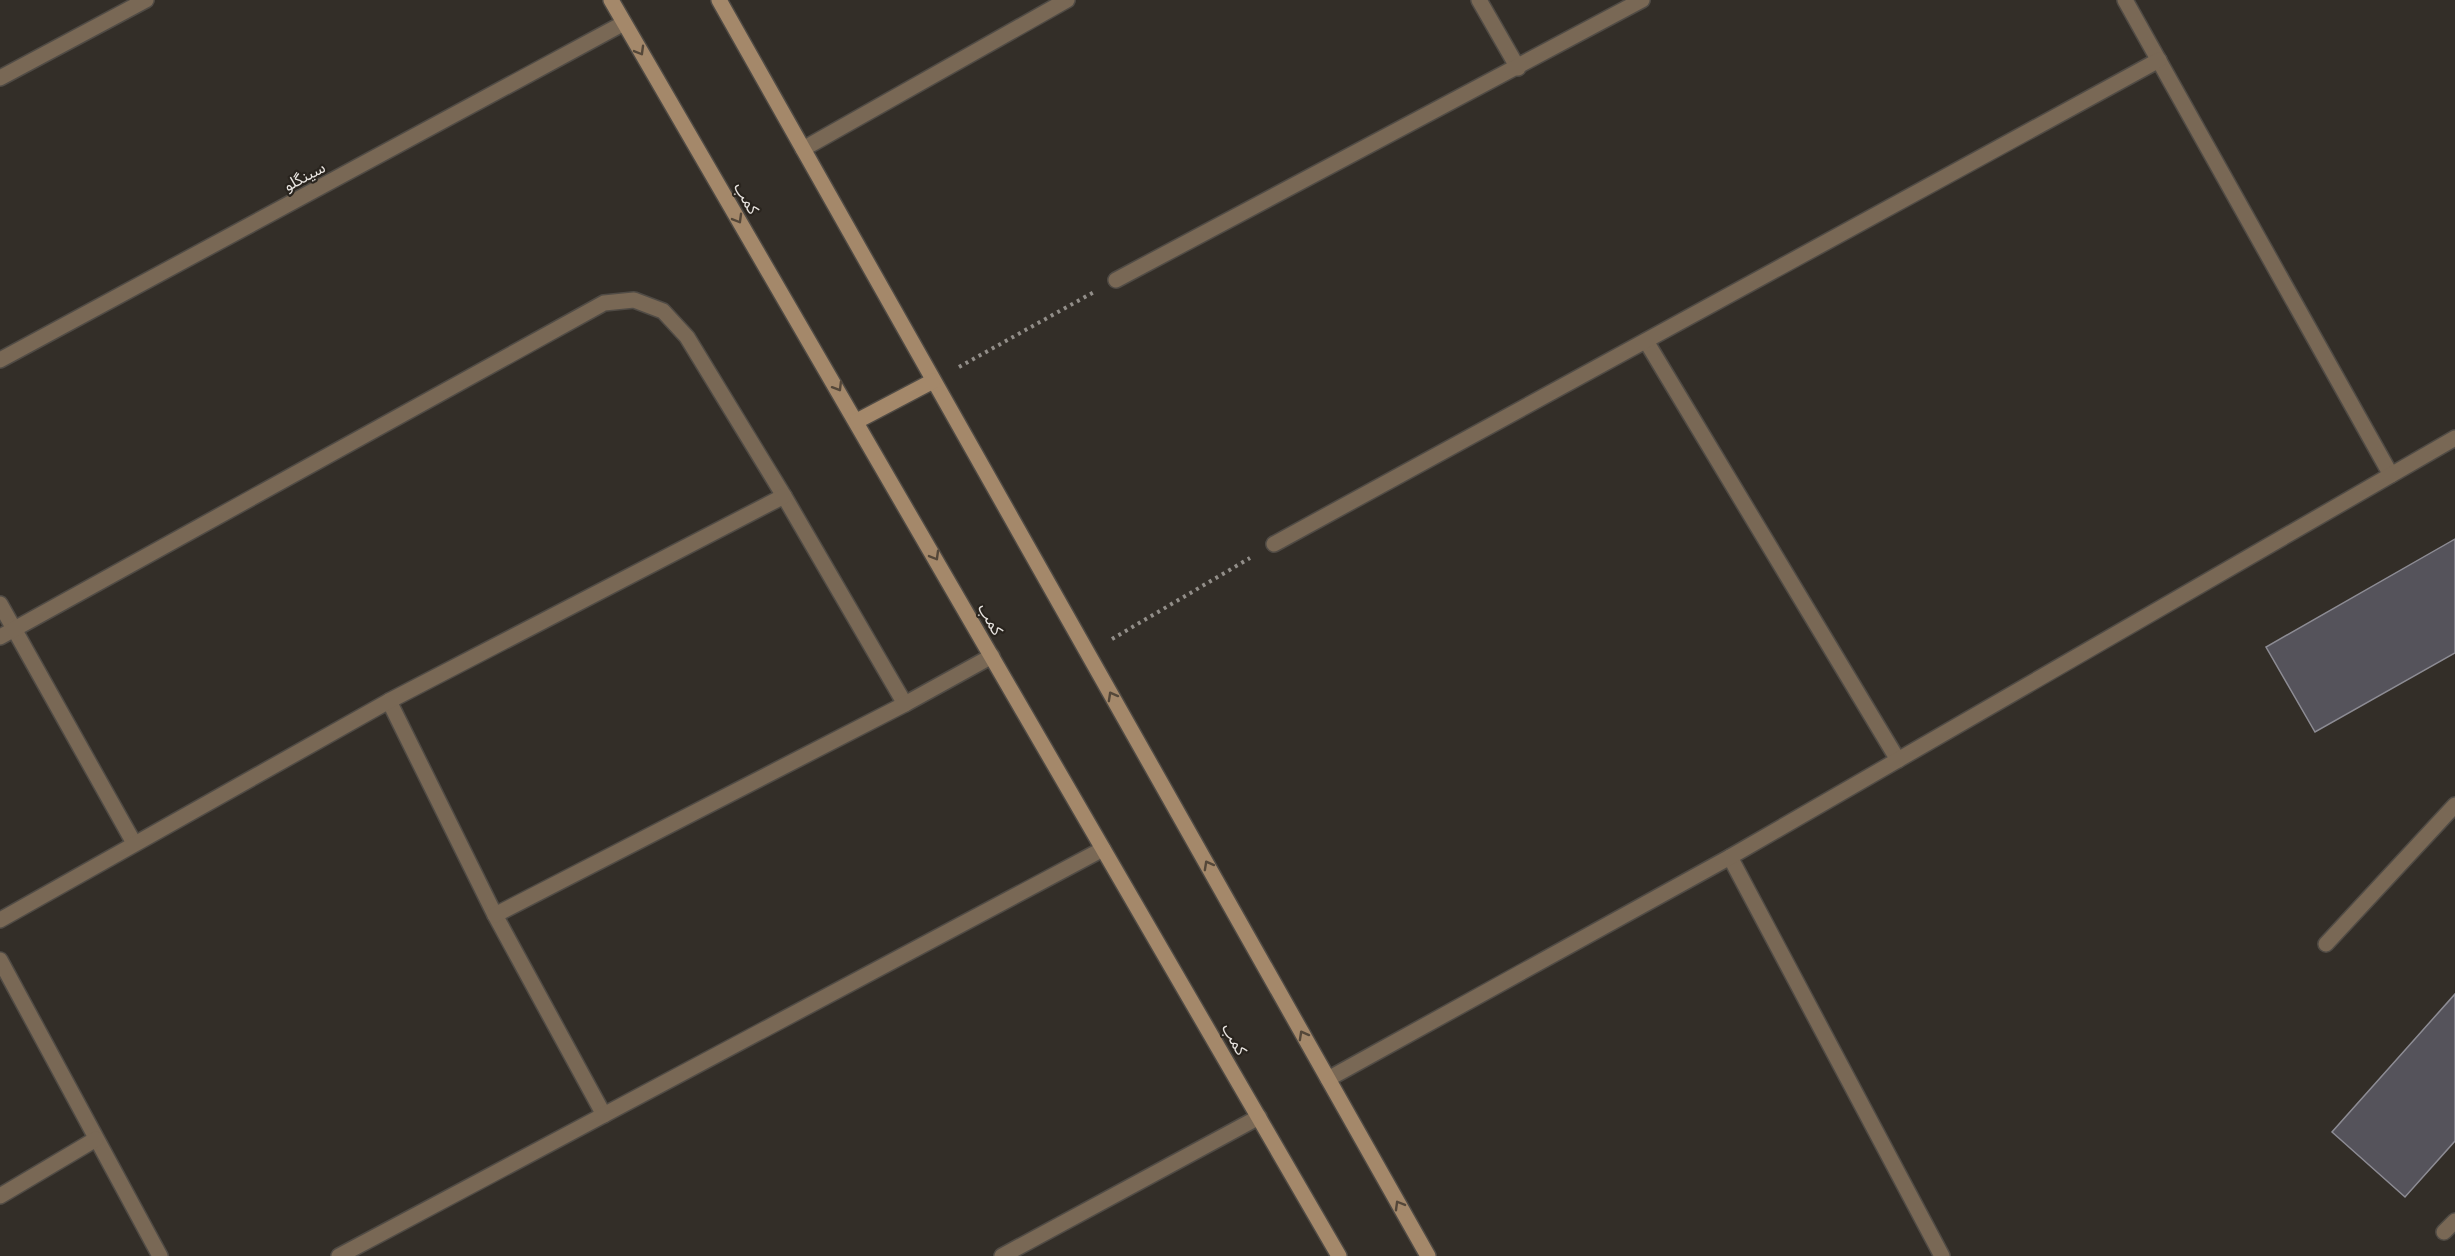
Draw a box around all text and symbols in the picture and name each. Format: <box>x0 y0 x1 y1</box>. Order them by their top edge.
one-way arrow <box>633 45 645 55</box>
street label: سینگلو <box>280 157 328 195</box>
street label: کمب <box>730 179 764 218</box>
one-way arrow <box>731 213 743 223</box>
one-way arrow <box>830 381 842 391</box>
one-way arrow <box>928 550 939 560</box>
street label: کمب <box>974 600 1008 639</box>
one-way arrow <box>1108 691 1119 702</box>
one-way arrow <box>1203 861 1215 872</box>
street label: کمب <box>1218 1020 1252 1059</box>
one-way arrow <box>1299 1031 1311 1041</box>
one-way arrow <box>1395 1201 1406 1211</box>

